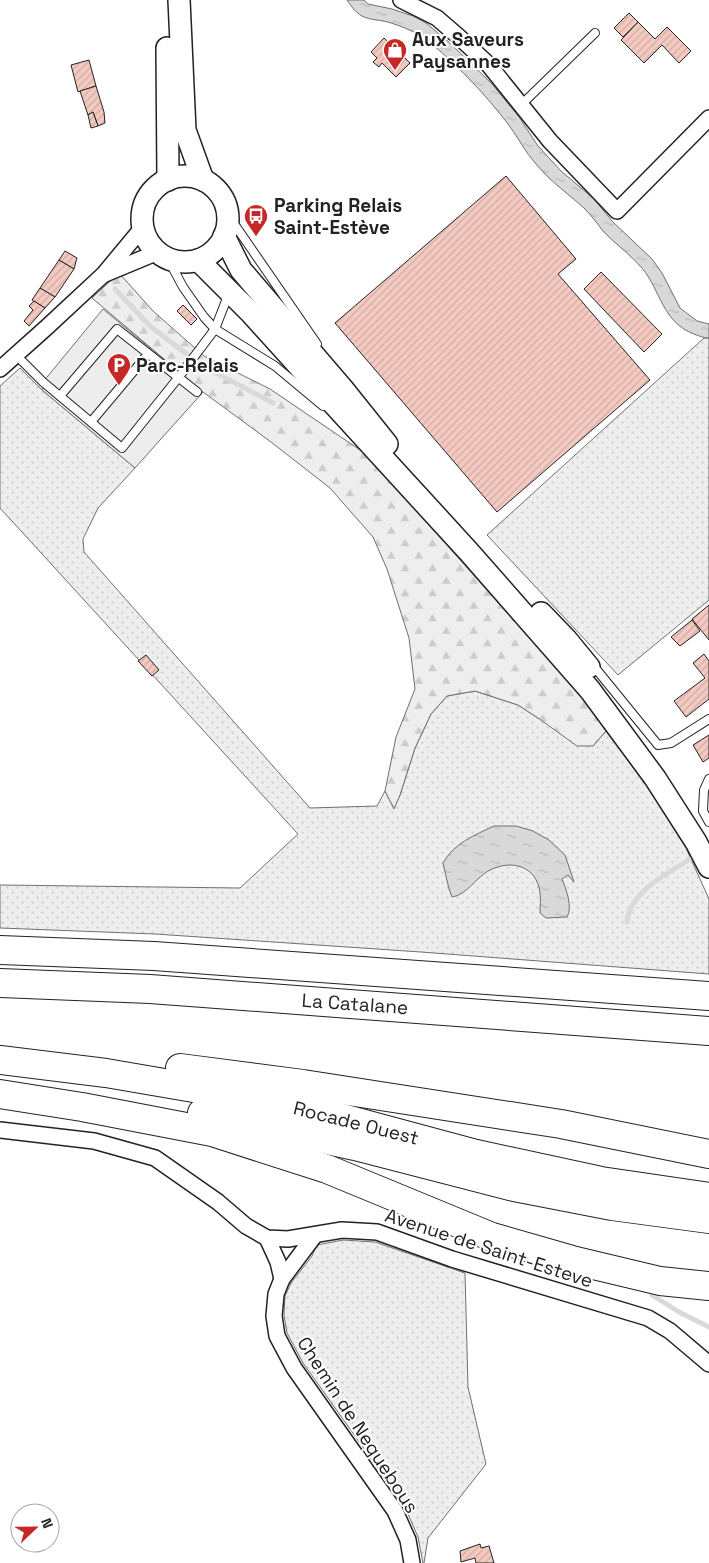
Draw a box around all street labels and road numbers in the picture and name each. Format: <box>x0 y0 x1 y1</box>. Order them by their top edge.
street label: La Catalane <box>301 988 409 1020</box>
street label: Rocade Ouest <box>291 1095 421 1151</box>
street label: Avenue de Saint-Esteve <box>382 1203 596 1293</box>
street label: Chemin de Neguebous <box>292 1332 424 1518</box>

